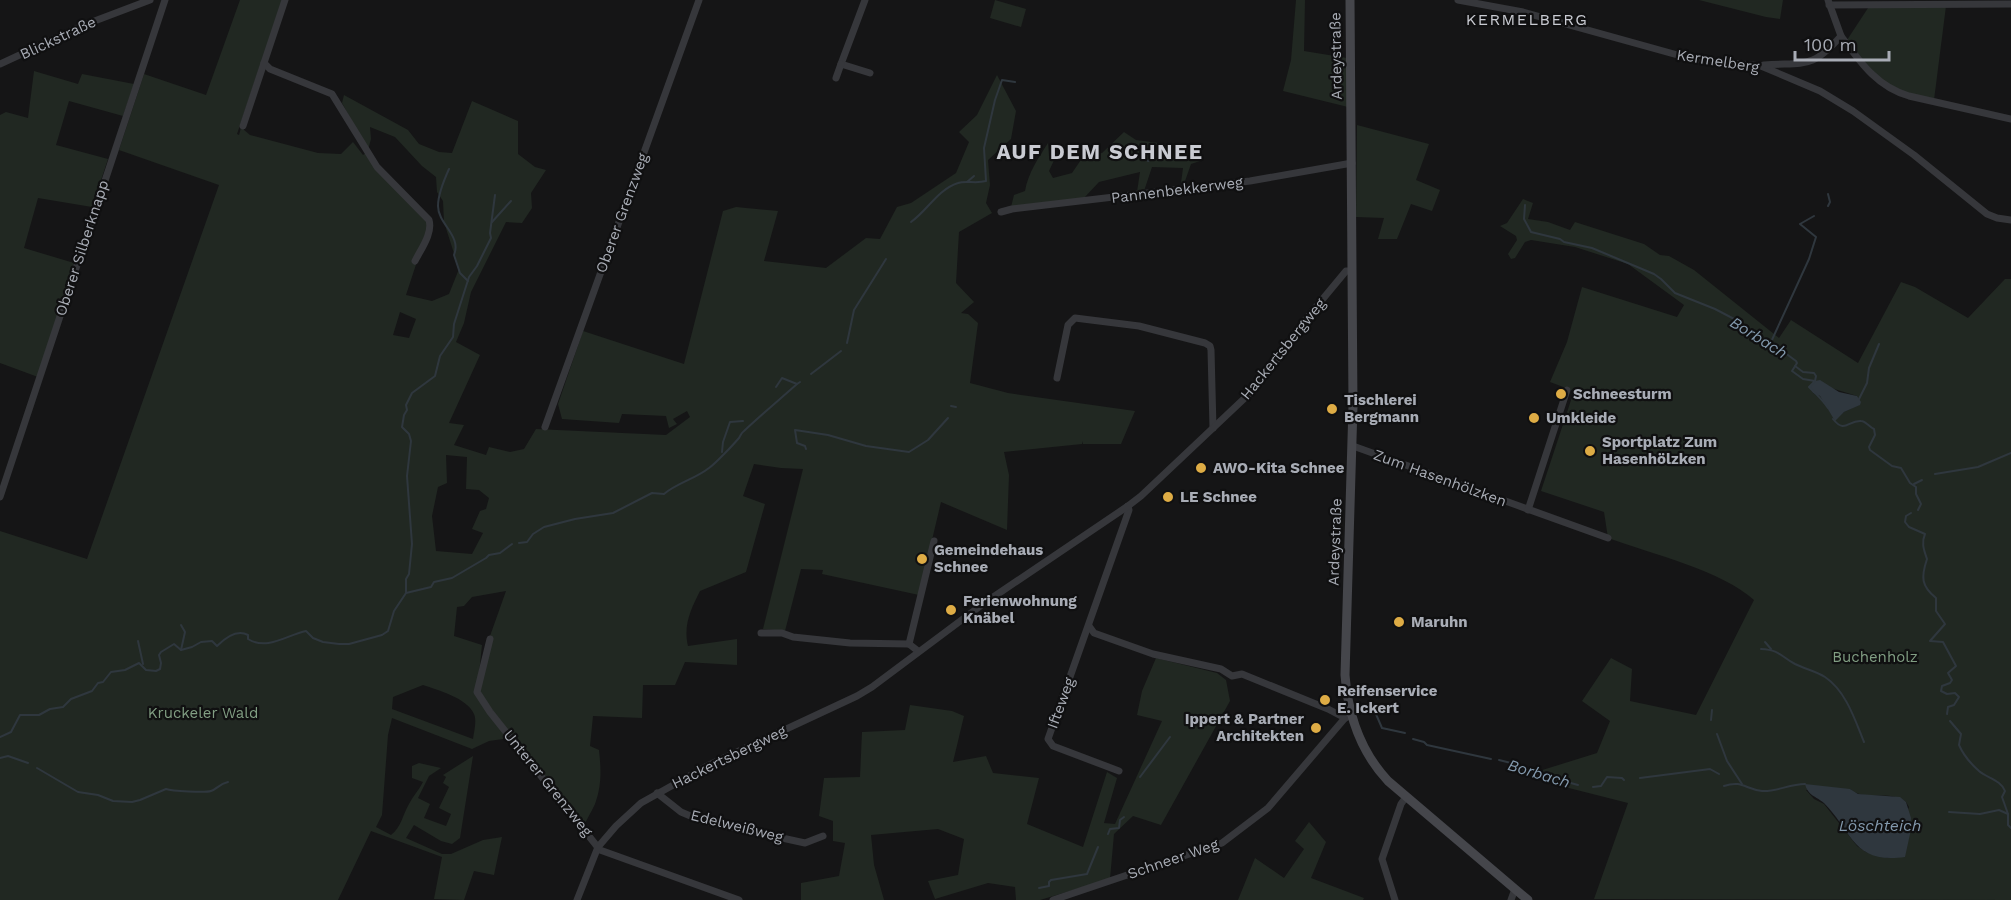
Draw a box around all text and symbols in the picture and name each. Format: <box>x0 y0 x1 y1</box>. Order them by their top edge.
district label: KERMELBERG <box>1466 10 1588 29</box>
street label: Ardeystraße <box>1326 12 1346 100</box>
street label: Blickstraße <box>17 13 99 63</box>
scale bar <box>1795 24 1890 62</box>
text: 100 m <box>1804 34 1857 55</box>
street label: Kermelberg <box>1675 46 1761 76</box>
district label: AUF DEM SCHNEE <box>996 139 1204 164</box>
street label: Oberer Grenzweg <box>592 151 652 275</box>
street label: Pannenbekkerweg <box>1110 173 1244 207</box>
street label: Oberer Silberknapp <box>51 178 113 318</box>
street label: Hackertsbergweg <box>1237 295 1329 403</box>
water label: Borbach <box>1727 312 1791 362</box>
place label: Schneesturm <box>1573 385 1672 403</box>
marker: Schneesturm <box>1554 387 1568 401</box>
place label: Tischlerei Bergmann <box>1344 391 1419 426</box>
marker: Tischlerei Bergmann <box>1325 402 1339 416</box>
place label: Umkleide <box>1546 409 1616 427</box>
marker: Umkleide <box>1527 411 1541 425</box>
place label: Sportplatz Zum Hasenhölzken <box>1602 433 1717 468</box>
marker: Sportplatz Zum Hasenhölzken <box>1583 444 1597 458</box>
street label: Zum Hasenhölzken <box>1371 446 1509 510</box>
place label: AWO-Kita Schnee <box>1213 459 1345 477</box>
marker: AWO-Kita Schnee <box>1194 461 1208 475</box>
place label: LE Schnee <box>1180 488 1257 506</box>
marker: LE Schnee <box>1161 490 1175 504</box>
street label: Ardeystraße <box>1324 498 1346 586</box>
place label: Gemeindehaus Schnee <box>934 541 1043 576</box>
marker: Gemeindehaus Schnee <box>915 552 929 566</box>
place label: Ferienwohnung Knäbel <box>963 592 1077 627</box>
marker: Ferienwohnung Knäbel <box>944 603 958 617</box>
place label: Maruhn <box>1411 613 1468 631</box>
marker: Maruhn <box>1392 615 1406 629</box>
park label: Buchenholz <box>1832 648 1918 666</box>
street label: Ifteweg <box>1043 675 1079 731</box>
place label: Reifenservice E. Ickert <box>1337 682 1438 717</box>
marker: Reifenservice E. Ickert <box>1318 693 1332 707</box>
park label: Kruckeler Wald <box>148 704 258 722</box>
place label: Ippert & Partner Architekten <box>1185 710 1305 745</box>
street label: Hackertsbergweg <box>669 721 789 793</box>
marker: Ippert & Partner Architekten <box>1309 721 1323 735</box>
street label: Unterer Grenzweg <box>500 726 596 840</box>
water label: Borbach <box>1505 755 1572 792</box>
street label: Edelweißweg <box>689 806 785 846</box>
water label: Löschteich <box>1839 816 1921 835</box>
street label: Schneer Weg <box>1125 835 1221 883</box>

